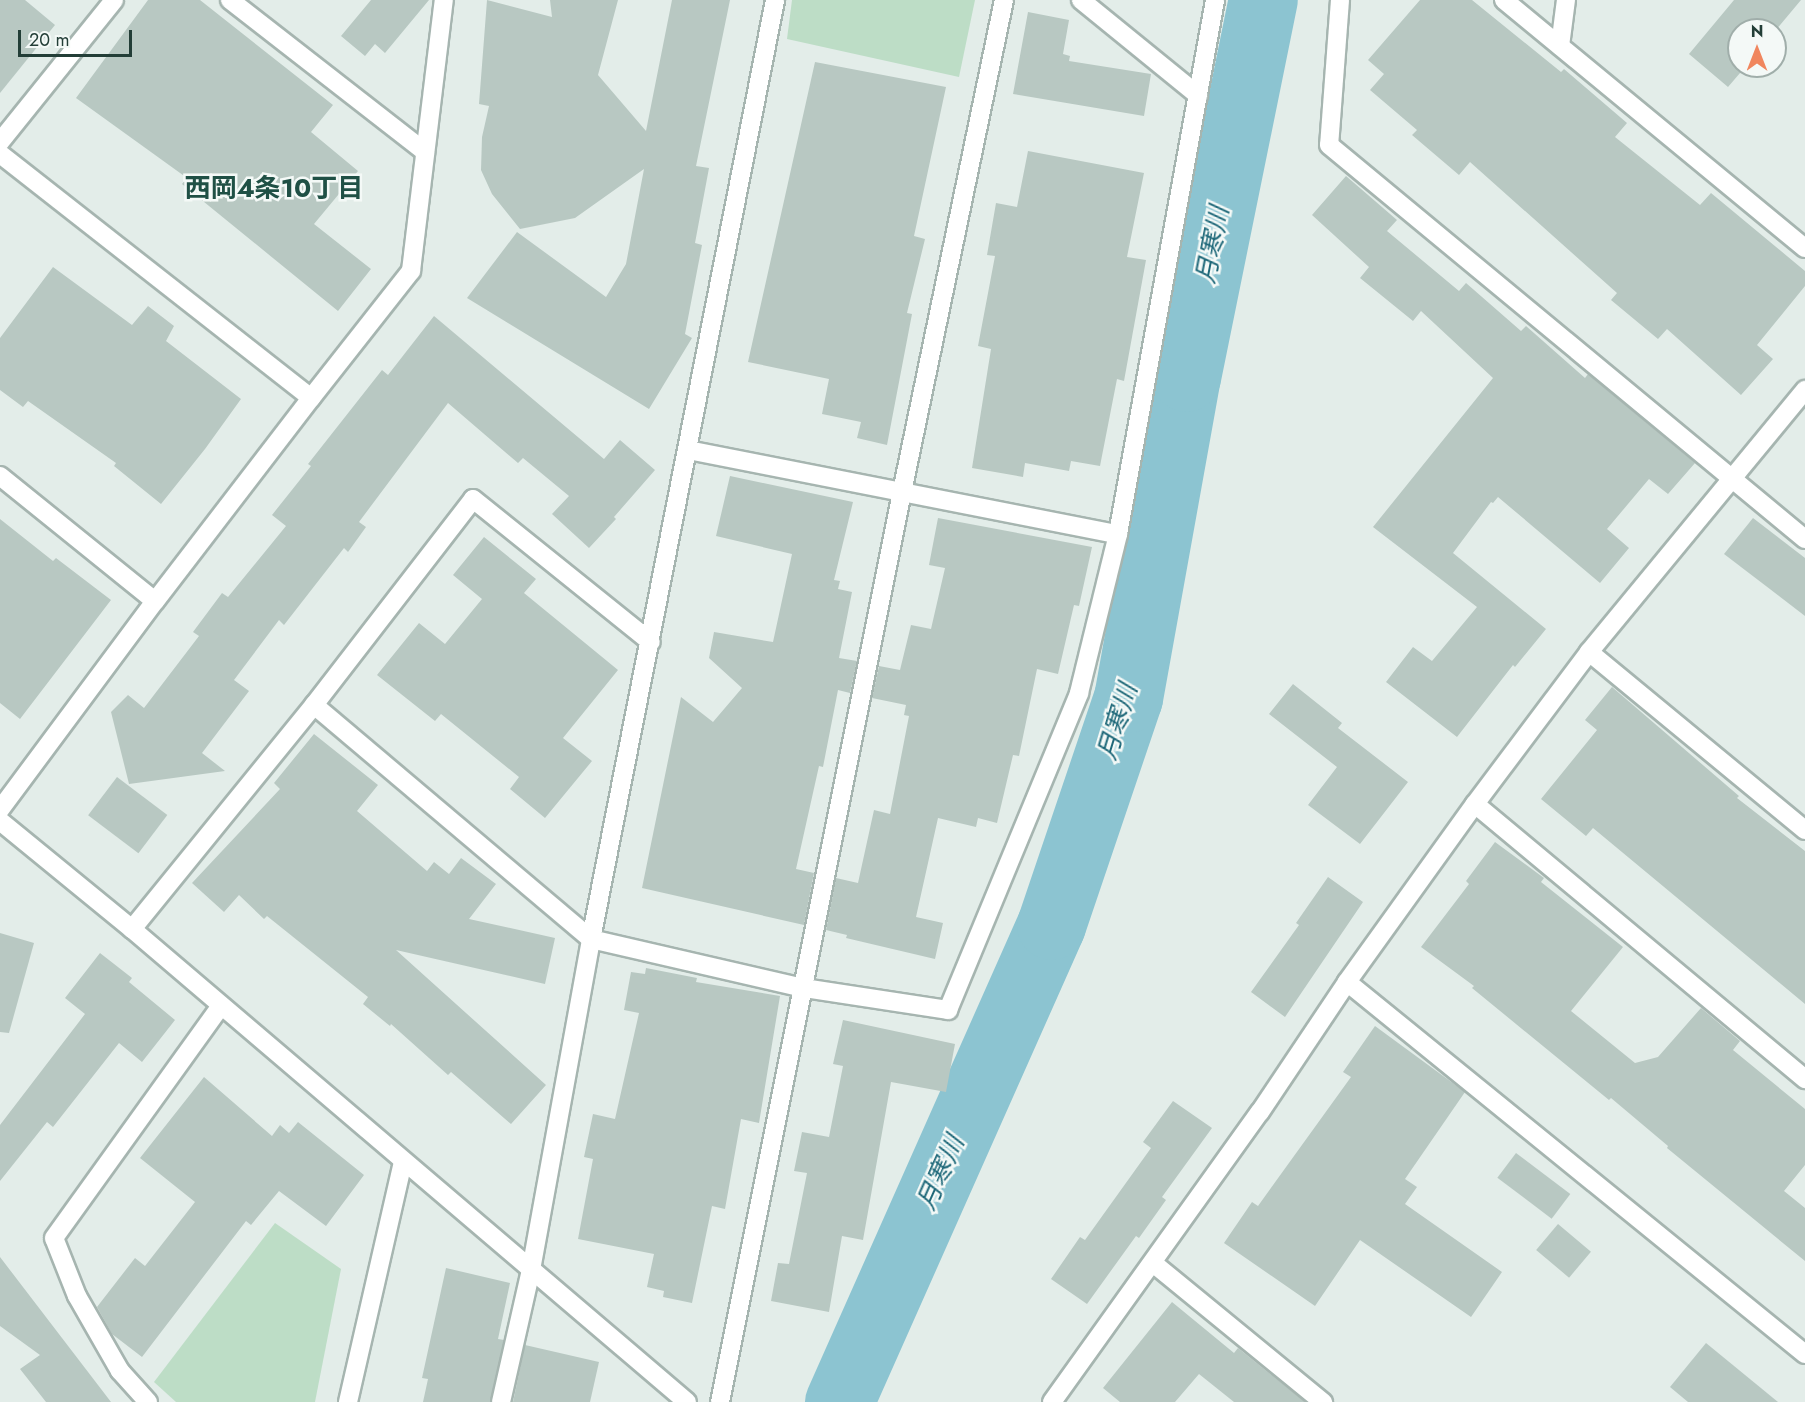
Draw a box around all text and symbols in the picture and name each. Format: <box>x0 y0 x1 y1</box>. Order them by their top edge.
scale bar <box>21 18 135 56</box>
north arrow <box>1727 18 1787 78</box>
text: N <box>1751 20 1763 43</box>
text: 20 m <box>29 27 69 53</box>
district label: 西岡4条10丁目 <box>185 173 363 205</box>
water label: 月寒川 <box>1190 204 1236 286</box>
water label: 月寒川 <box>1092 680 1144 764</box>
water label: 月寒川 <box>911 1131 971 1215</box>

